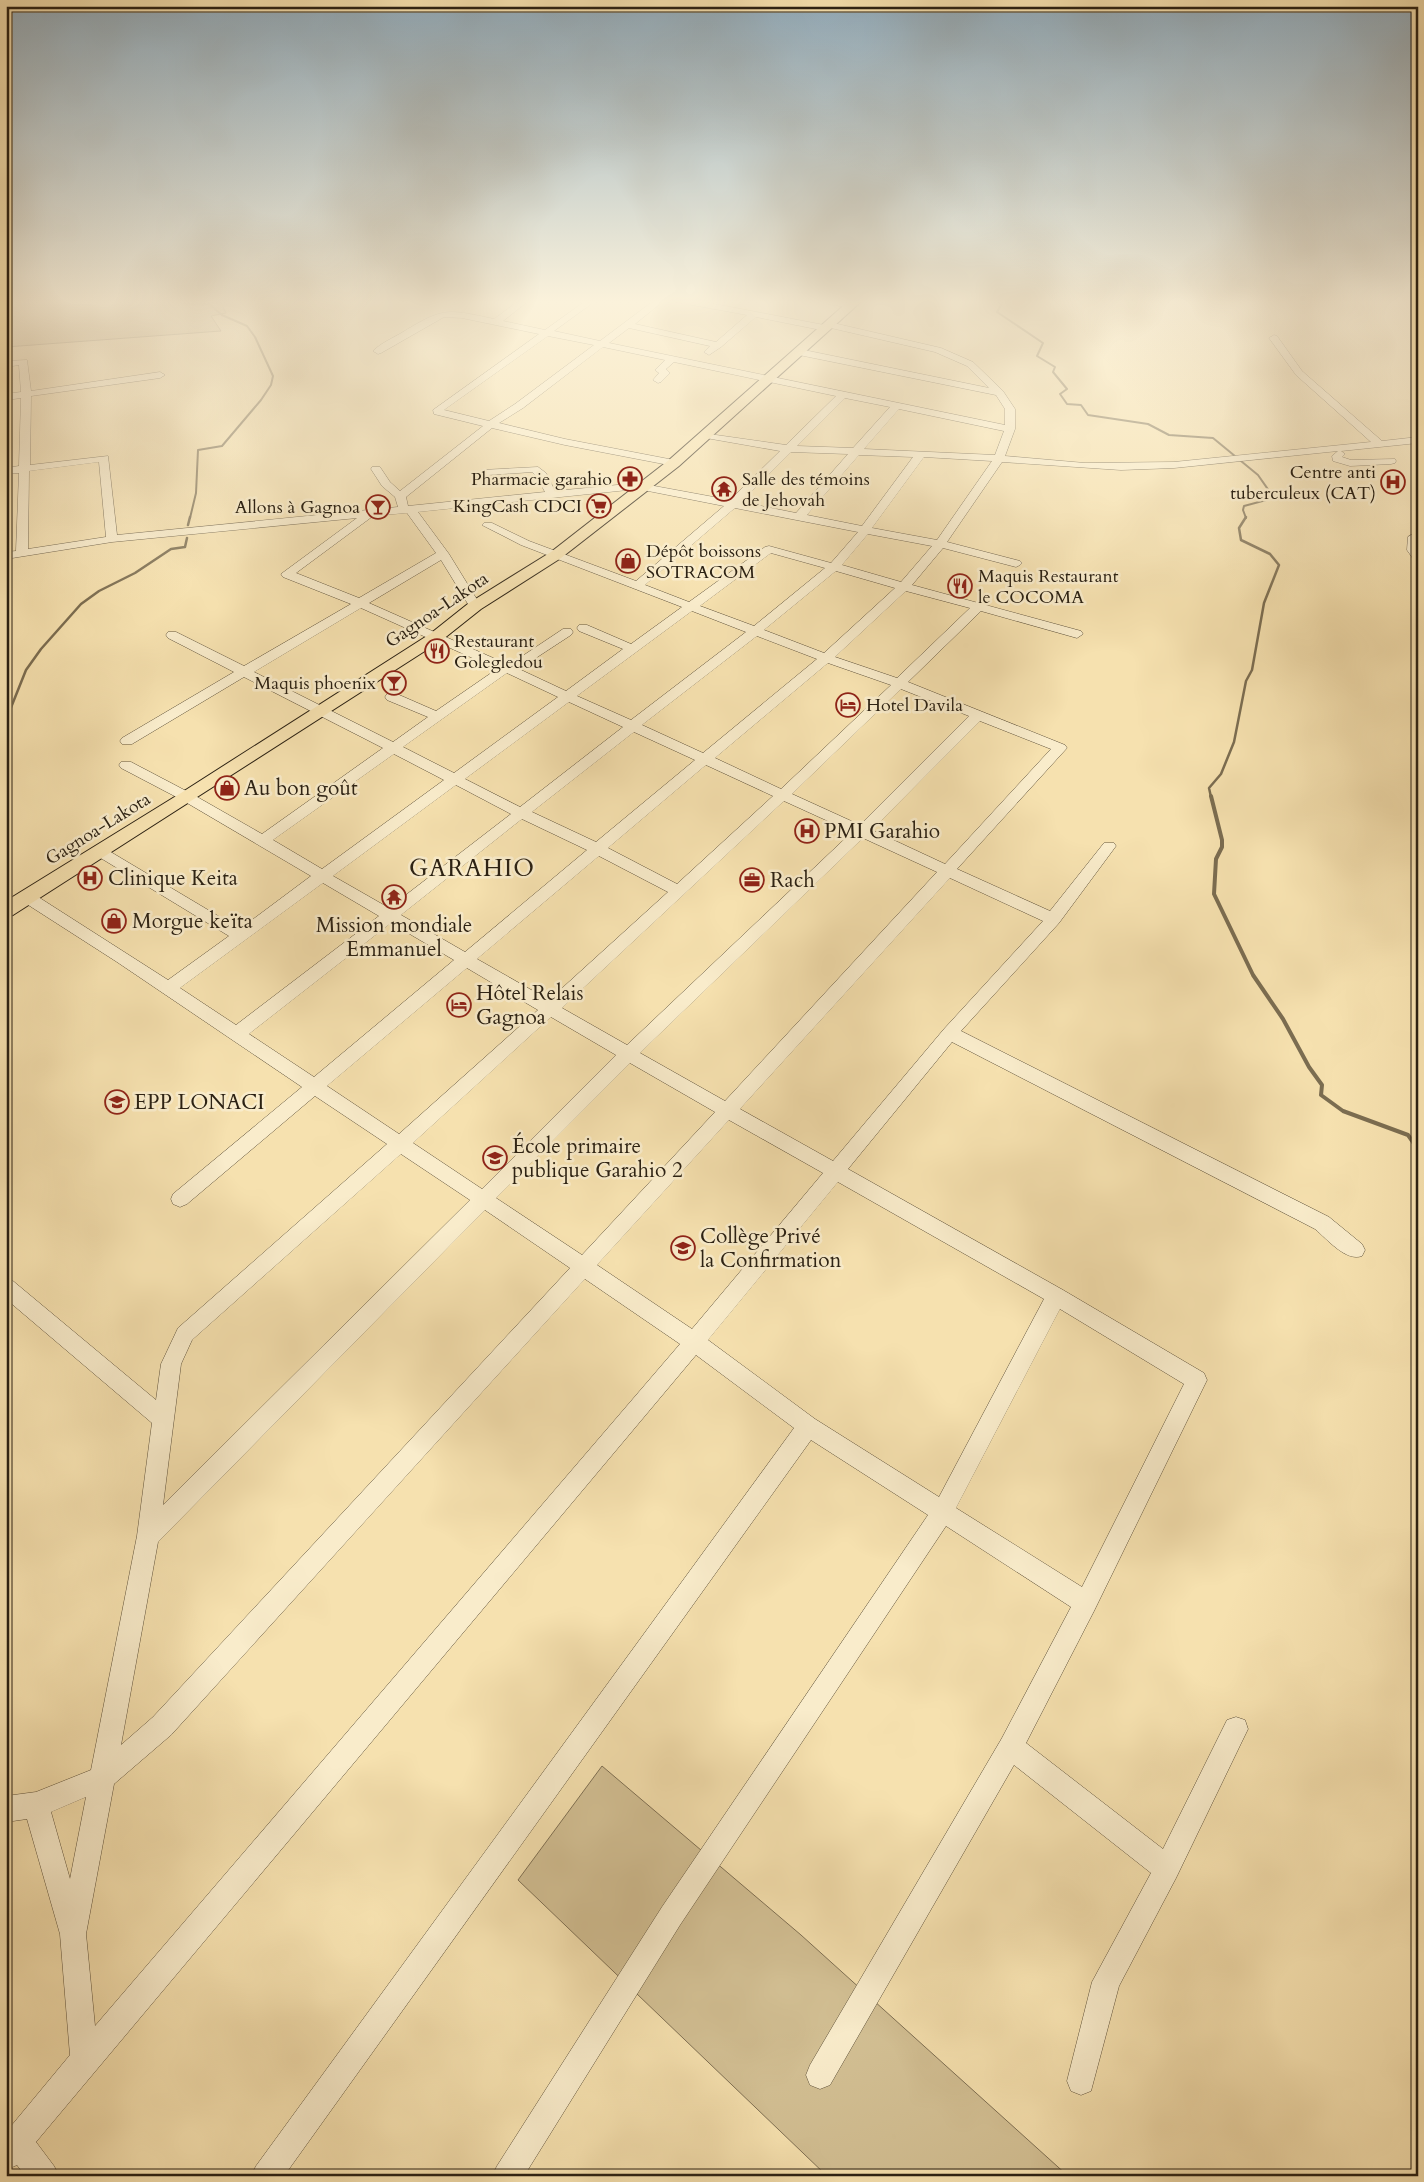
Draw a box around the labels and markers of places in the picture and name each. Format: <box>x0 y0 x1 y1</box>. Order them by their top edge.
place label: Centre anti tuberculeux (CAT) <box>1230 460 1376 506</box>
pharmacy icon: Pharmacie garahio <box>617 466 643 492</box>
place label: Pharmacie garahio <box>471 467 612 492</box>
place label: Salle des témoins de Jehovah <box>742 467 870 513</box>
hospital icon: Centre anti tuberculeux (CAT) <box>1380 469 1406 495</box>
temple icon: Salle des témoins de Jehovah <box>711 476 737 502</box>
supermarket icon: KingCash CDCI <box>586 493 612 519</box>
bar icon: Allons à Gagnoa <box>365 494 391 520</box>
place label: KingCash CDCI <box>453 494 582 519</box>
place label: Allons à Gagnoa <box>235 495 360 520</box>
place label: Dépôt boissons SOTRACOM <box>646 539 761 585</box>
shop icon: Dépôt boissons SOTRACOM <box>615 548 641 574</box>
place label: Maquis Restaurant le COCOMA <box>978 564 1119 610</box>
restaurant icon: Maquis Restaurant le COCOMA <box>947 573 973 599</box>
place label: Restaurant Golegledou <box>454 629 543 675</box>
restaurant icon: Restaurant Golegledou <box>424 638 450 664</box>
bar icon: Maquis phoenix <box>381 670 407 696</box>
place label: Maquis phoenix <box>254 671 376 696</box>
hotel icon: Hotel Davila <box>835 692 861 718</box>
place label: Hotel Davila <box>866 693 963 718</box>
place label: Au bon goût <box>244 774 358 803</box>
shop icon: Au bon goût <box>214 775 240 801</box>
place label: PMI Garahio <box>824 817 940 846</box>
hospital icon: PMI Garahio <box>794 818 820 844</box>
place label: Clinique Keita <box>108 864 238 893</box>
hospital icon: Clinique Keita <box>77 865 103 891</box>
place label: Rach <box>770 866 815 895</box>
office icon: Rach <box>739 867 765 893</box>
temple icon: Mission mondiale Emmanuel <box>381 884 407 910</box>
place label: Morgue keïta <box>132 907 253 936</box>
shop icon: Morgue keïta <box>101 908 127 934</box>
place label: Mission mondiale Emmanuel <box>316 911 472 964</box>
place label: Hôtel Relais Gagnoa <box>476 979 584 1032</box>
hotel icon: Hôtel Relais Gagnoa <box>446 992 472 1018</box>
place label: EPP LONACI <box>134 1088 264 1117</box>
school or university icon: EPP LONACI <box>104 1089 130 1115</box>
place label: École primaire publique Garahio 2 <box>512 1132 683 1185</box>
school or university icon: École primaire publique Garahio 2 <box>482 1145 508 1171</box>
place label: Collège Privé la Confirmation <box>700 1222 842 1275</box>
school or university icon: Collège Privé la Confirmation <box>670 1235 696 1261</box>

